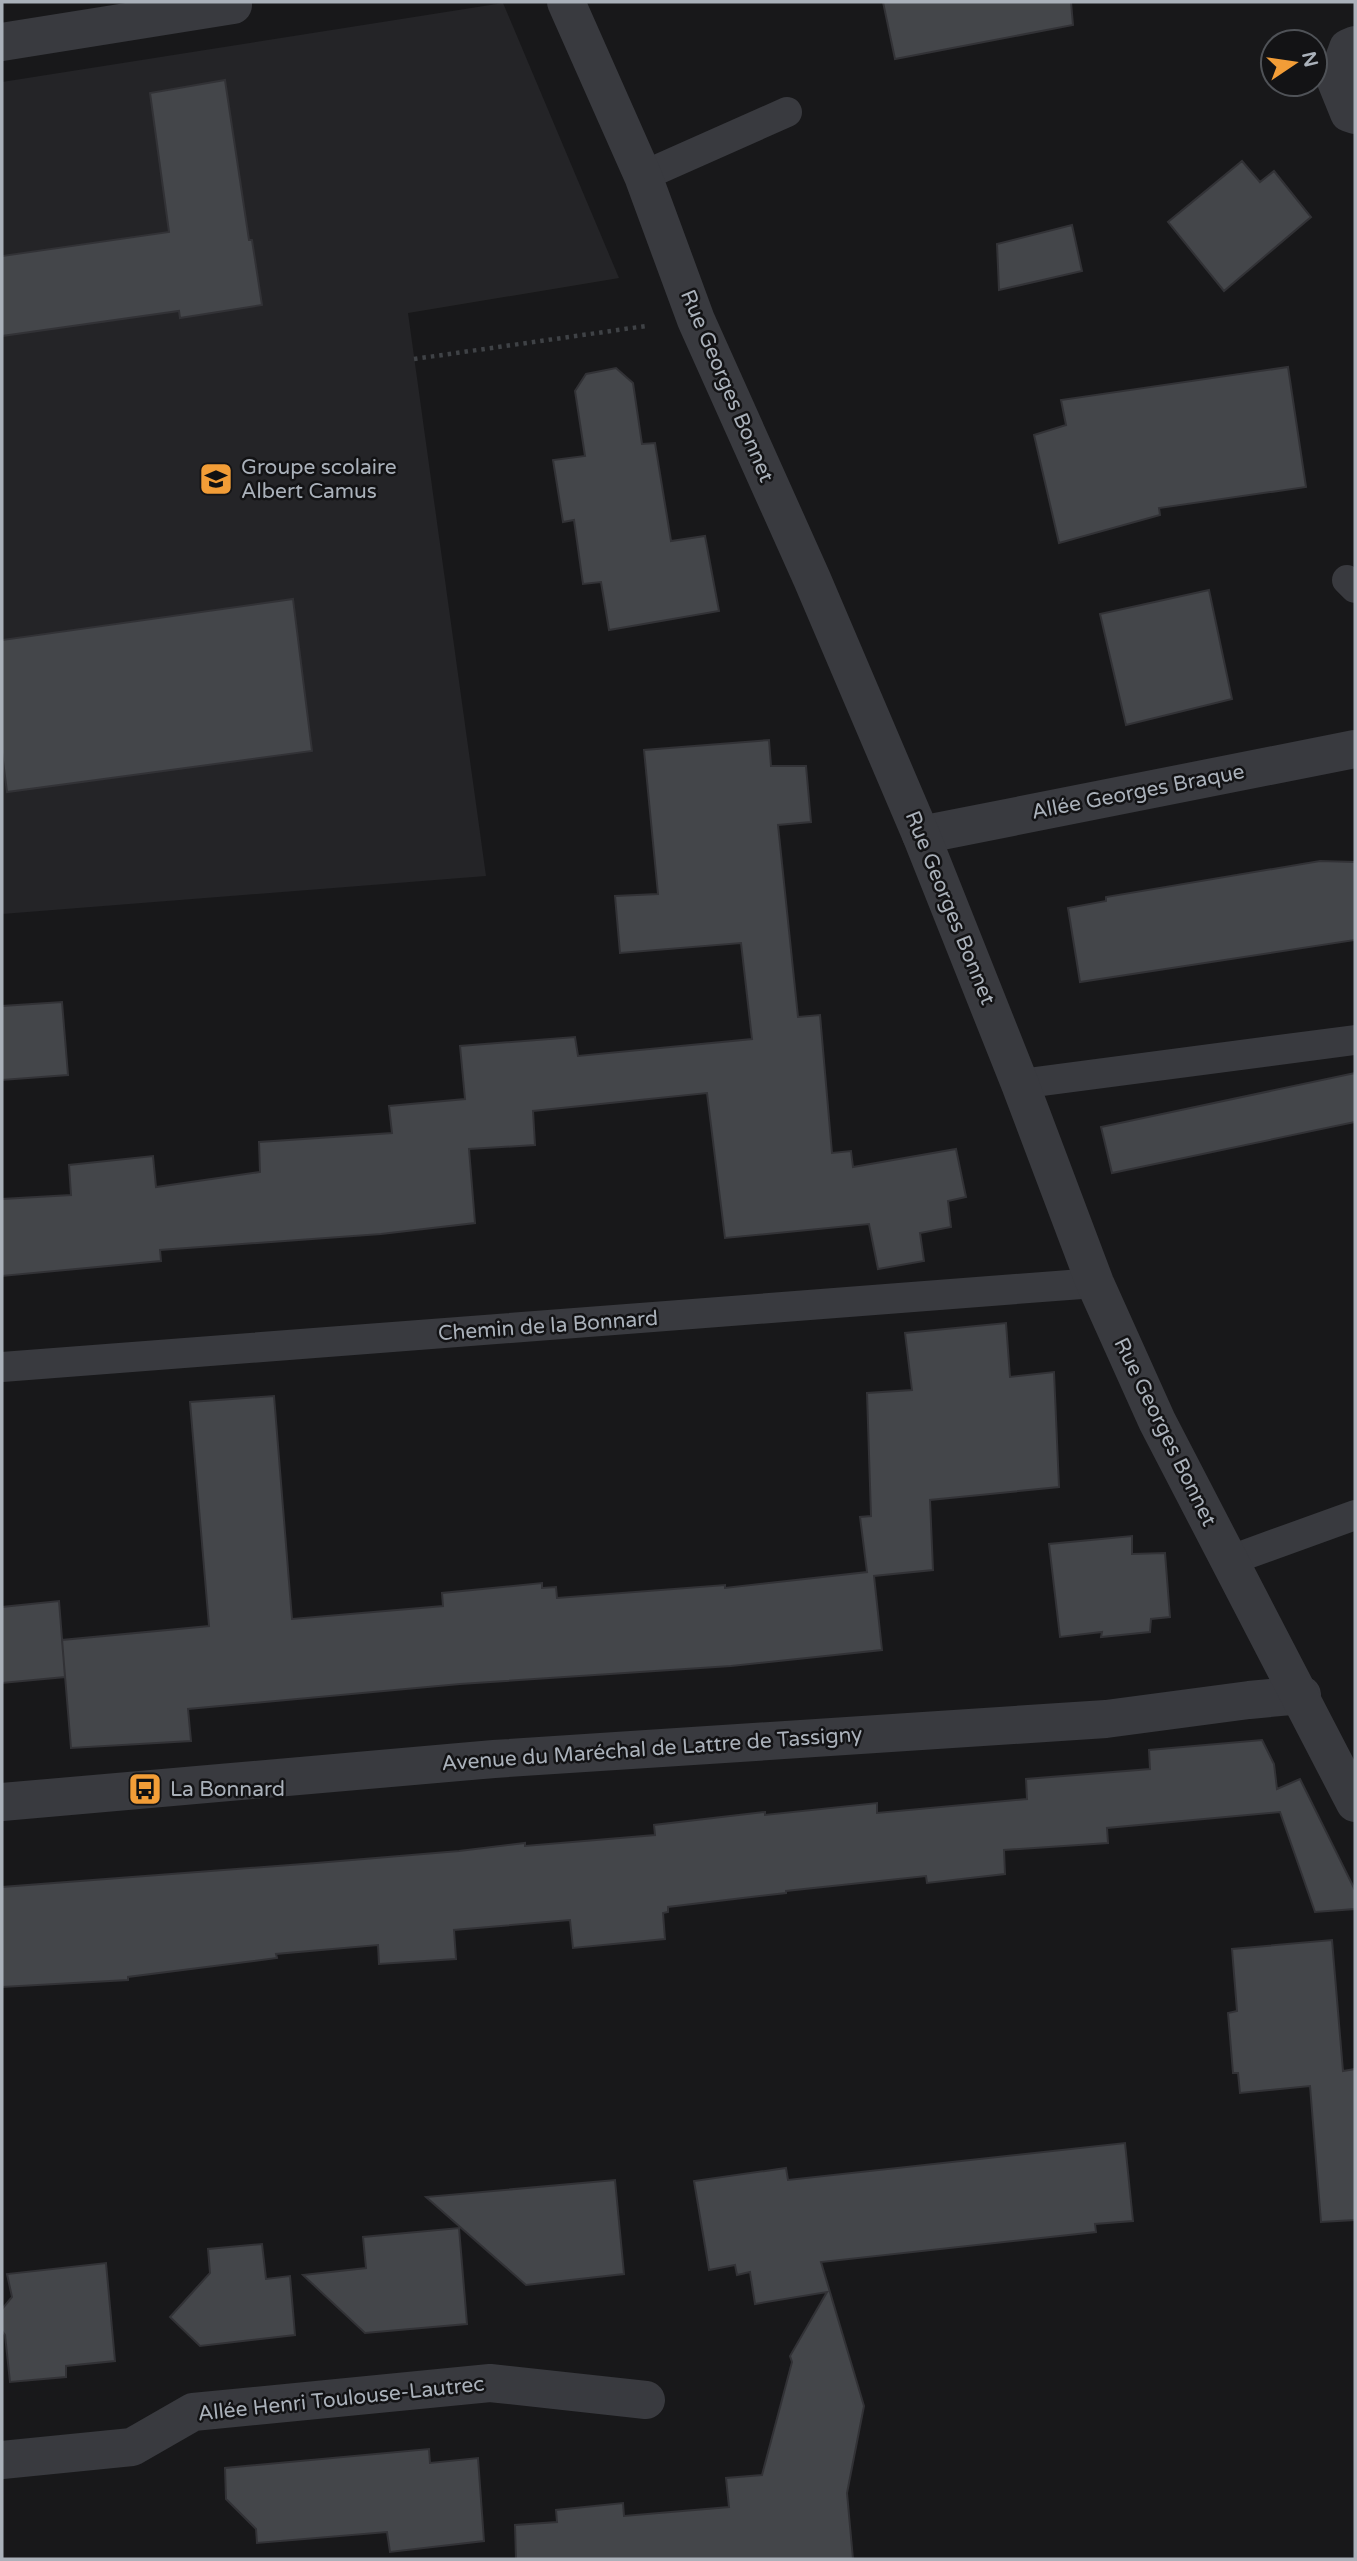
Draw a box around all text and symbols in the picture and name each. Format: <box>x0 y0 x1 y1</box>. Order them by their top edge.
north arrow <box>1259 28 1329 98</box>
text: N <box>1297 49 1322 69</box>
street label: Rue Georges Bonnet <box>675 286 779 486</box>
place label: Groupe scolaire Albert Camus <box>241 455 397 504</box>
school or university icon: Groupe scolaire Albert Camus <box>197 460 235 498</box>
street label: Allée Georges Braque <box>1029 759 1247 825</box>
street label: Rue Georges Bonnet <box>900 807 1000 1009</box>
street label: Chemin de la Bonnard <box>437 1306 659 1346</box>
street label: Rue Georges Bonnet <box>1108 1334 1222 1530</box>
street label: Avenue du Maréchal de Lattre de Tassigny <box>441 1722 863 1776</box>
bus stop icon: La Bonnard <box>126 1770 164 1808</box>
place label: La Bonnard <box>170 1777 285 1802</box>
street label: Allée Henri Toulouse-Lautrec <box>197 2372 485 2426</box>

